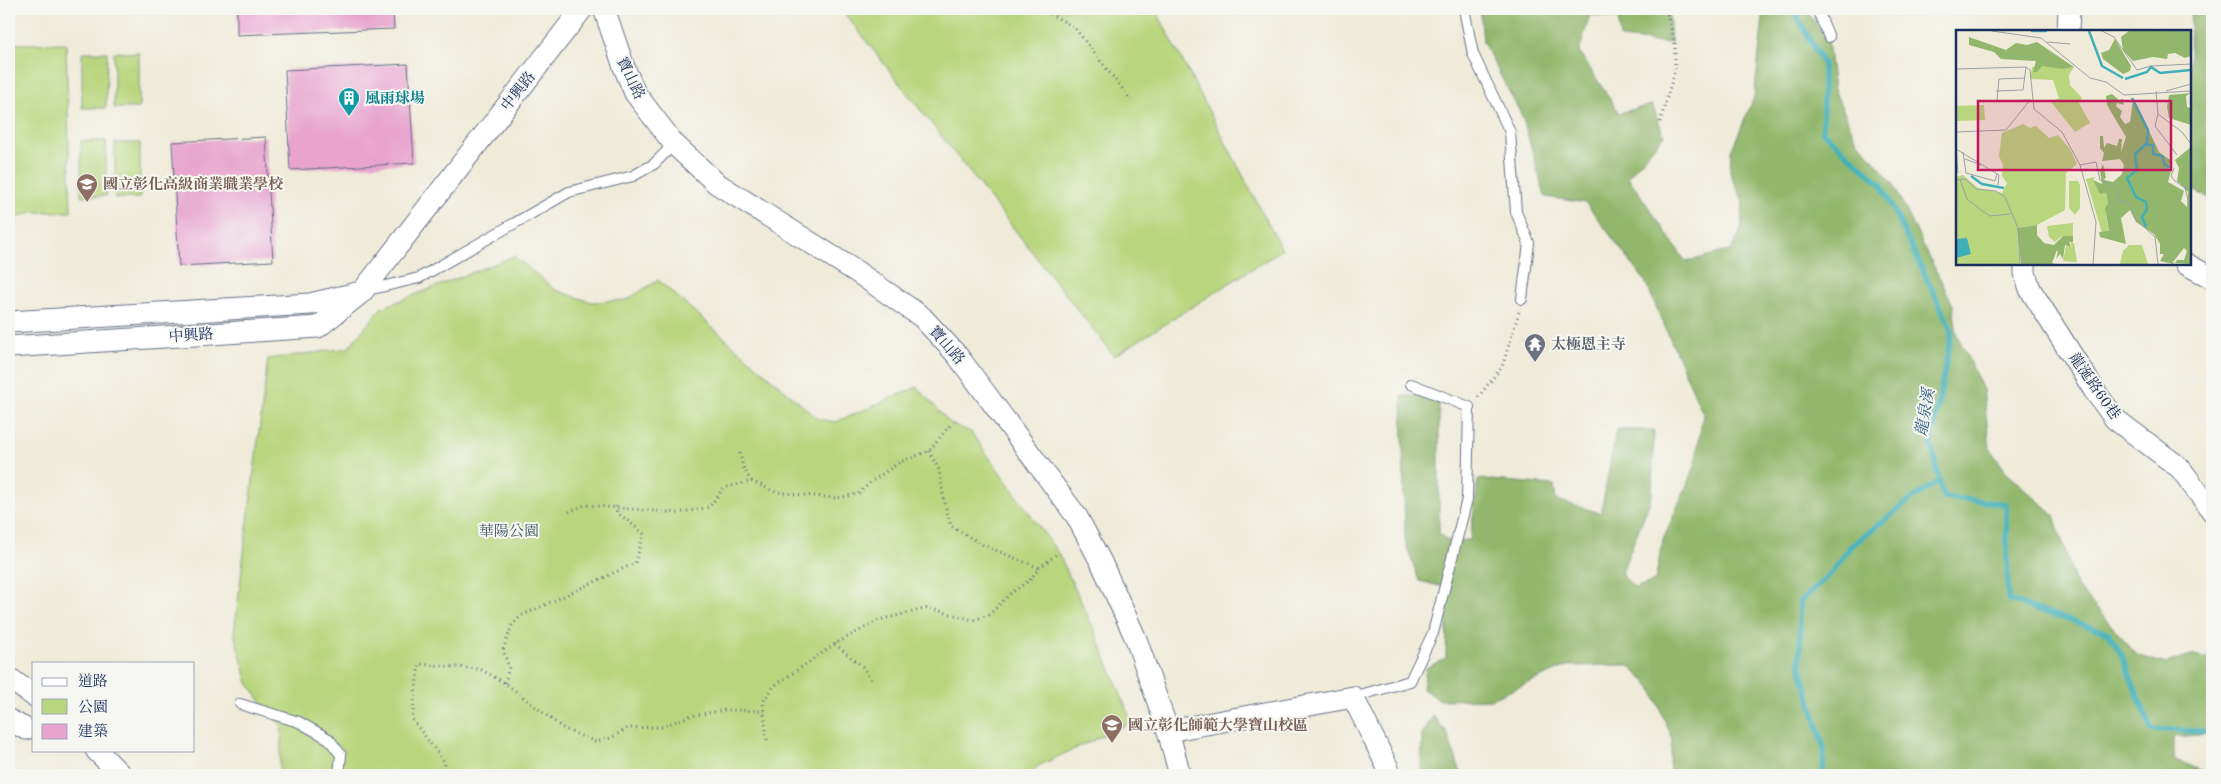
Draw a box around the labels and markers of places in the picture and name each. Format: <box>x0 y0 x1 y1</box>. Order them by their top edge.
building icon: 風雨球場 <box>337 86 361 117</box>
place label: 風雨球場 <box>365 90 425 107</box>
school or university icon: 國立彰化高級商業職業學校 <box>75 172 99 203</box>
place label: 國立彰化高級商業職業學校 <box>103 175 284 193</box>
temple icon: 太極恩主寺 <box>1523 332 1547 363</box>
place label: 太極恩主寺 <box>1551 335 1626 353</box>
school or university icon: 國立彰化師範大學寶山校區 <box>1100 713 1124 744</box>
place label: 國立彰化師範大學寶山校區 <box>1128 716 1308 734</box>

